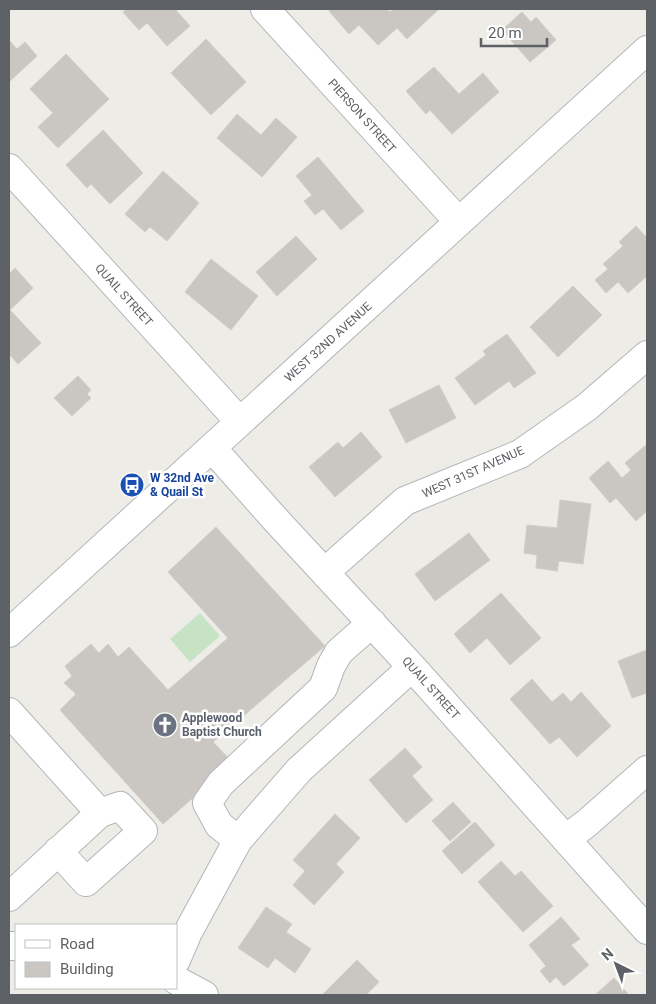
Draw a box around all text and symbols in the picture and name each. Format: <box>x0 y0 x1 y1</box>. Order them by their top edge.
scale bar <box>481 15 547 47</box>
text: 20 m <box>488 24 522 42</box>
street label: PIERSON STREET <box>325 76 399 156</box>
street label: QUAIL STREET <box>92 261 156 329</box>
street label: WEST 32ND AVENUE <box>282 299 375 385</box>
street label: WEST 31ST AVENUE <box>420 443 526 501</box>
place label: W 32nd Ave & Quail St <box>150 471 214 499</box>
bus stop icon: W 32nd Ave & Quail St <box>119 472 145 498</box>
street label: QUAIL STREET <box>399 654 463 722</box>
place label: Applewood Baptist Church <box>182 711 262 739</box>
church icon: Applewood Baptist Church <box>152 712 178 738</box>
legend <box>15 924 178 989</box>
text: Road <box>60 935 94 953</box>
north arrow <box>591 939 641 989</box>
text: N <box>598 945 616 964</box>
text: Building <box>60 960 114 978</box>

